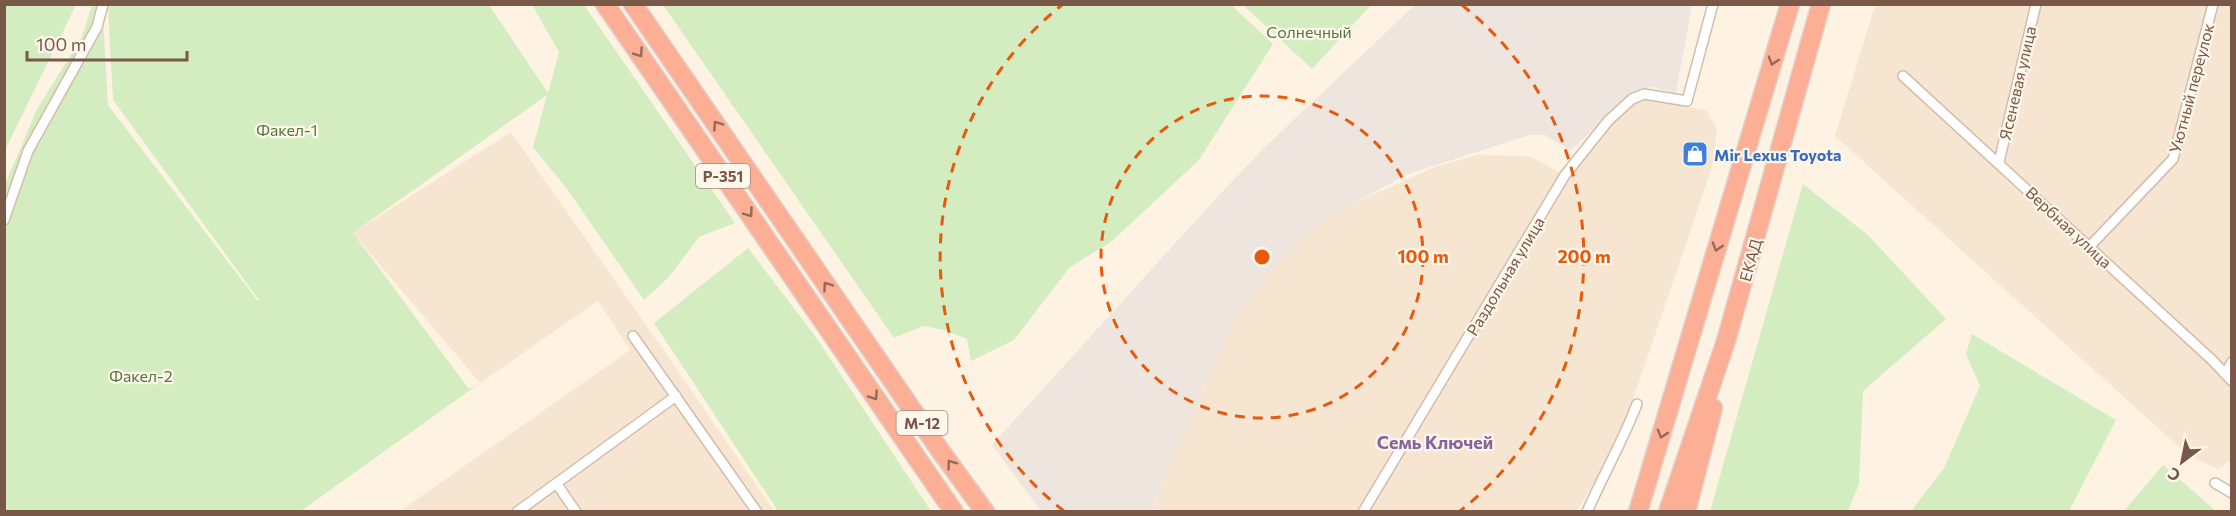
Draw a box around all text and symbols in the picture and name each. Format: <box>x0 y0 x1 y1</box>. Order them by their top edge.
street label: Уютный переулок <box>2165 21 2218 155</box>
park label: Солнечный <box>1266 22 1352 41</box>
scale bar <box>27 24 188 62</box>
street label: Ясеневая улица <box>1995 24 2039 142</box>
text: 100 m <box>36 33 86 55</box>
one-way arrow <box>632 46 643 57</box>
one-way arrow <box>1768 55 1780 66</box>
park label: Факел-1 <box>256 120 318 139</box>
one-way arrow <box>713 121 724 132</box>
shop icon: Mir Lexus Toyota <box>1680 139 1710 169</box>
place label: Mir Lexus Toyota <box>1714 145 1841 164</box>
road number: Р-351 <box>696 164 750 188</box>
street label: Вербная улица <box>2022 182 2116 272</box>
one-way arrow <box>742 207 753 218</box>
street label: Раздольная улица <box>1462 213 1548 339</box>
street label: ЕКАД <box>1735 236 1765 284</box>
one-way arrow <box>1712 242 1724 252</box>
text: 100 m <box>1397 245 1449 267</box>
text: 200 m <box>1557 245 1611 267</box>
centre of rings <box>1252 247 1272 267</box>
one-way arrow <box>823 281 834 292</box>
park label: Факел-2 <box>109 366 173 385</box>
one-way arrow <box>867 389 878 400</box>
road number: М-12 <box>896 411 948 435</box>
one-way arrow <box>1657 428 1669 439</box>
district label: Семь Ключей <box>1377 431 1493 453</box>
north arrow <box>2152 432 2212 492</box>
one-way arrow <box>947 460 958 471</box>
text: С <box>2164 464 2183 486</box>

